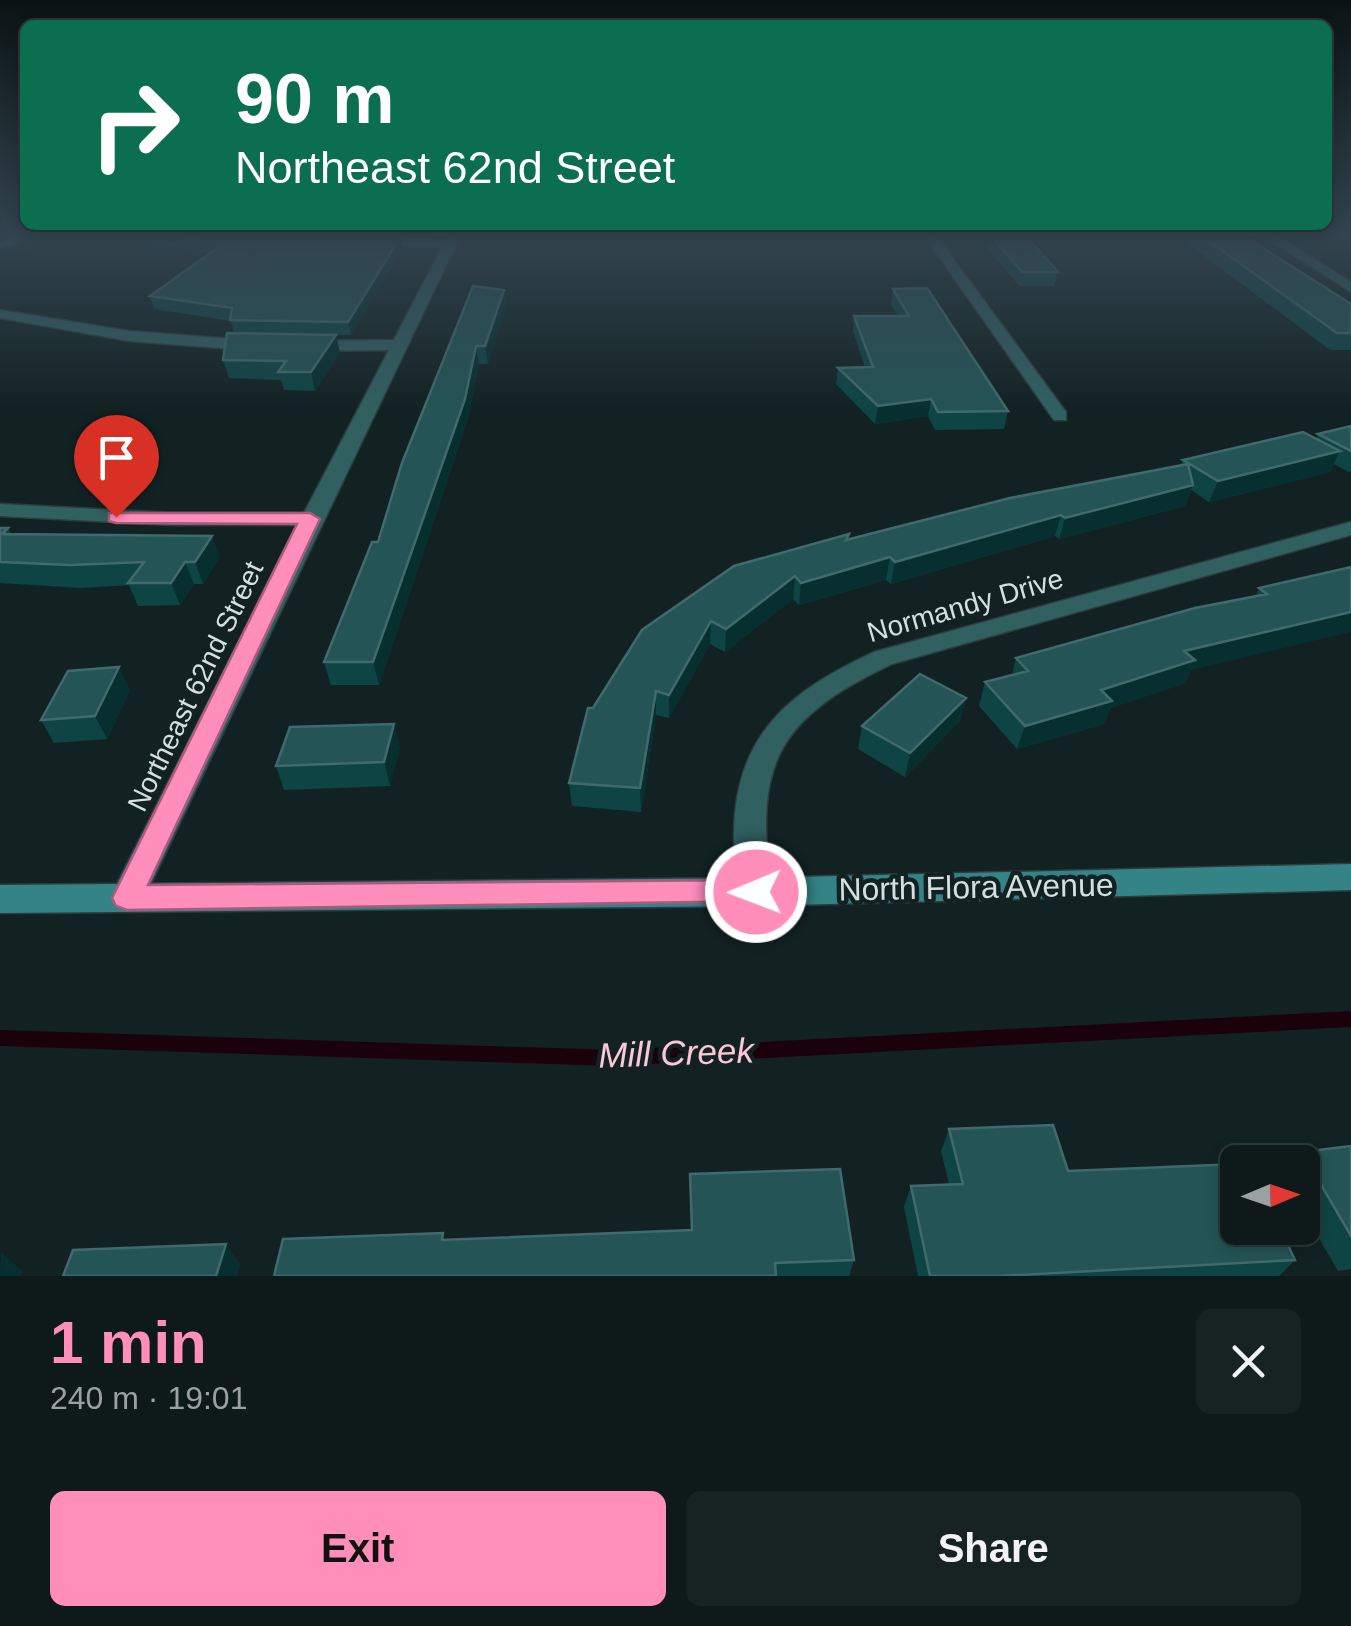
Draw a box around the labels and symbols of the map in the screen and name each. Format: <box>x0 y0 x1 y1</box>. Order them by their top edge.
pin <box>74 415 159 518</box>
street label: Northeast 62nd Street <box>121 556 270 816</box>
street label: Normandy Drive <box>864 563 1067 648</box>
position arrow <box>704 840 808 944</box>
street label: North Flora Avenue <box>838 867 1114 907</box>
water label: Mill Creek <box>598 1030 756 1075</box>
north arrow <box>1220 1145 1320 1245</box>

